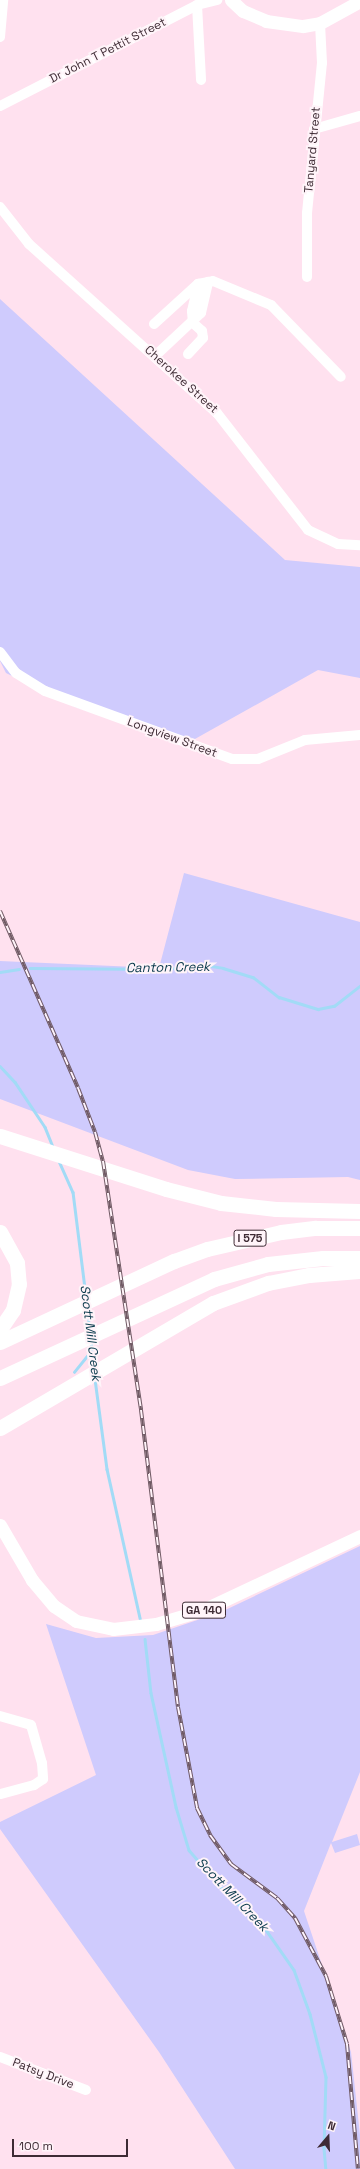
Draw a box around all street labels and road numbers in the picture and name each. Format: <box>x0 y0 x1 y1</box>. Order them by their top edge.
street label: Dr John T Pettit Street <box>47 15 169 87</box>
street label: Tanyard Street <box>302 106 324 194</box>
street label: Cherokee Street <box>141 343 221 417</box>
street label: Longview Street <box>125 715 219 761</box>
road number: I 575 <box>233 1229 267 1247</box>
road number: GA 140 <box>181 1601 227 1619</box>
street label: Patsy Drive <box>10 2056 76 2092</box>

